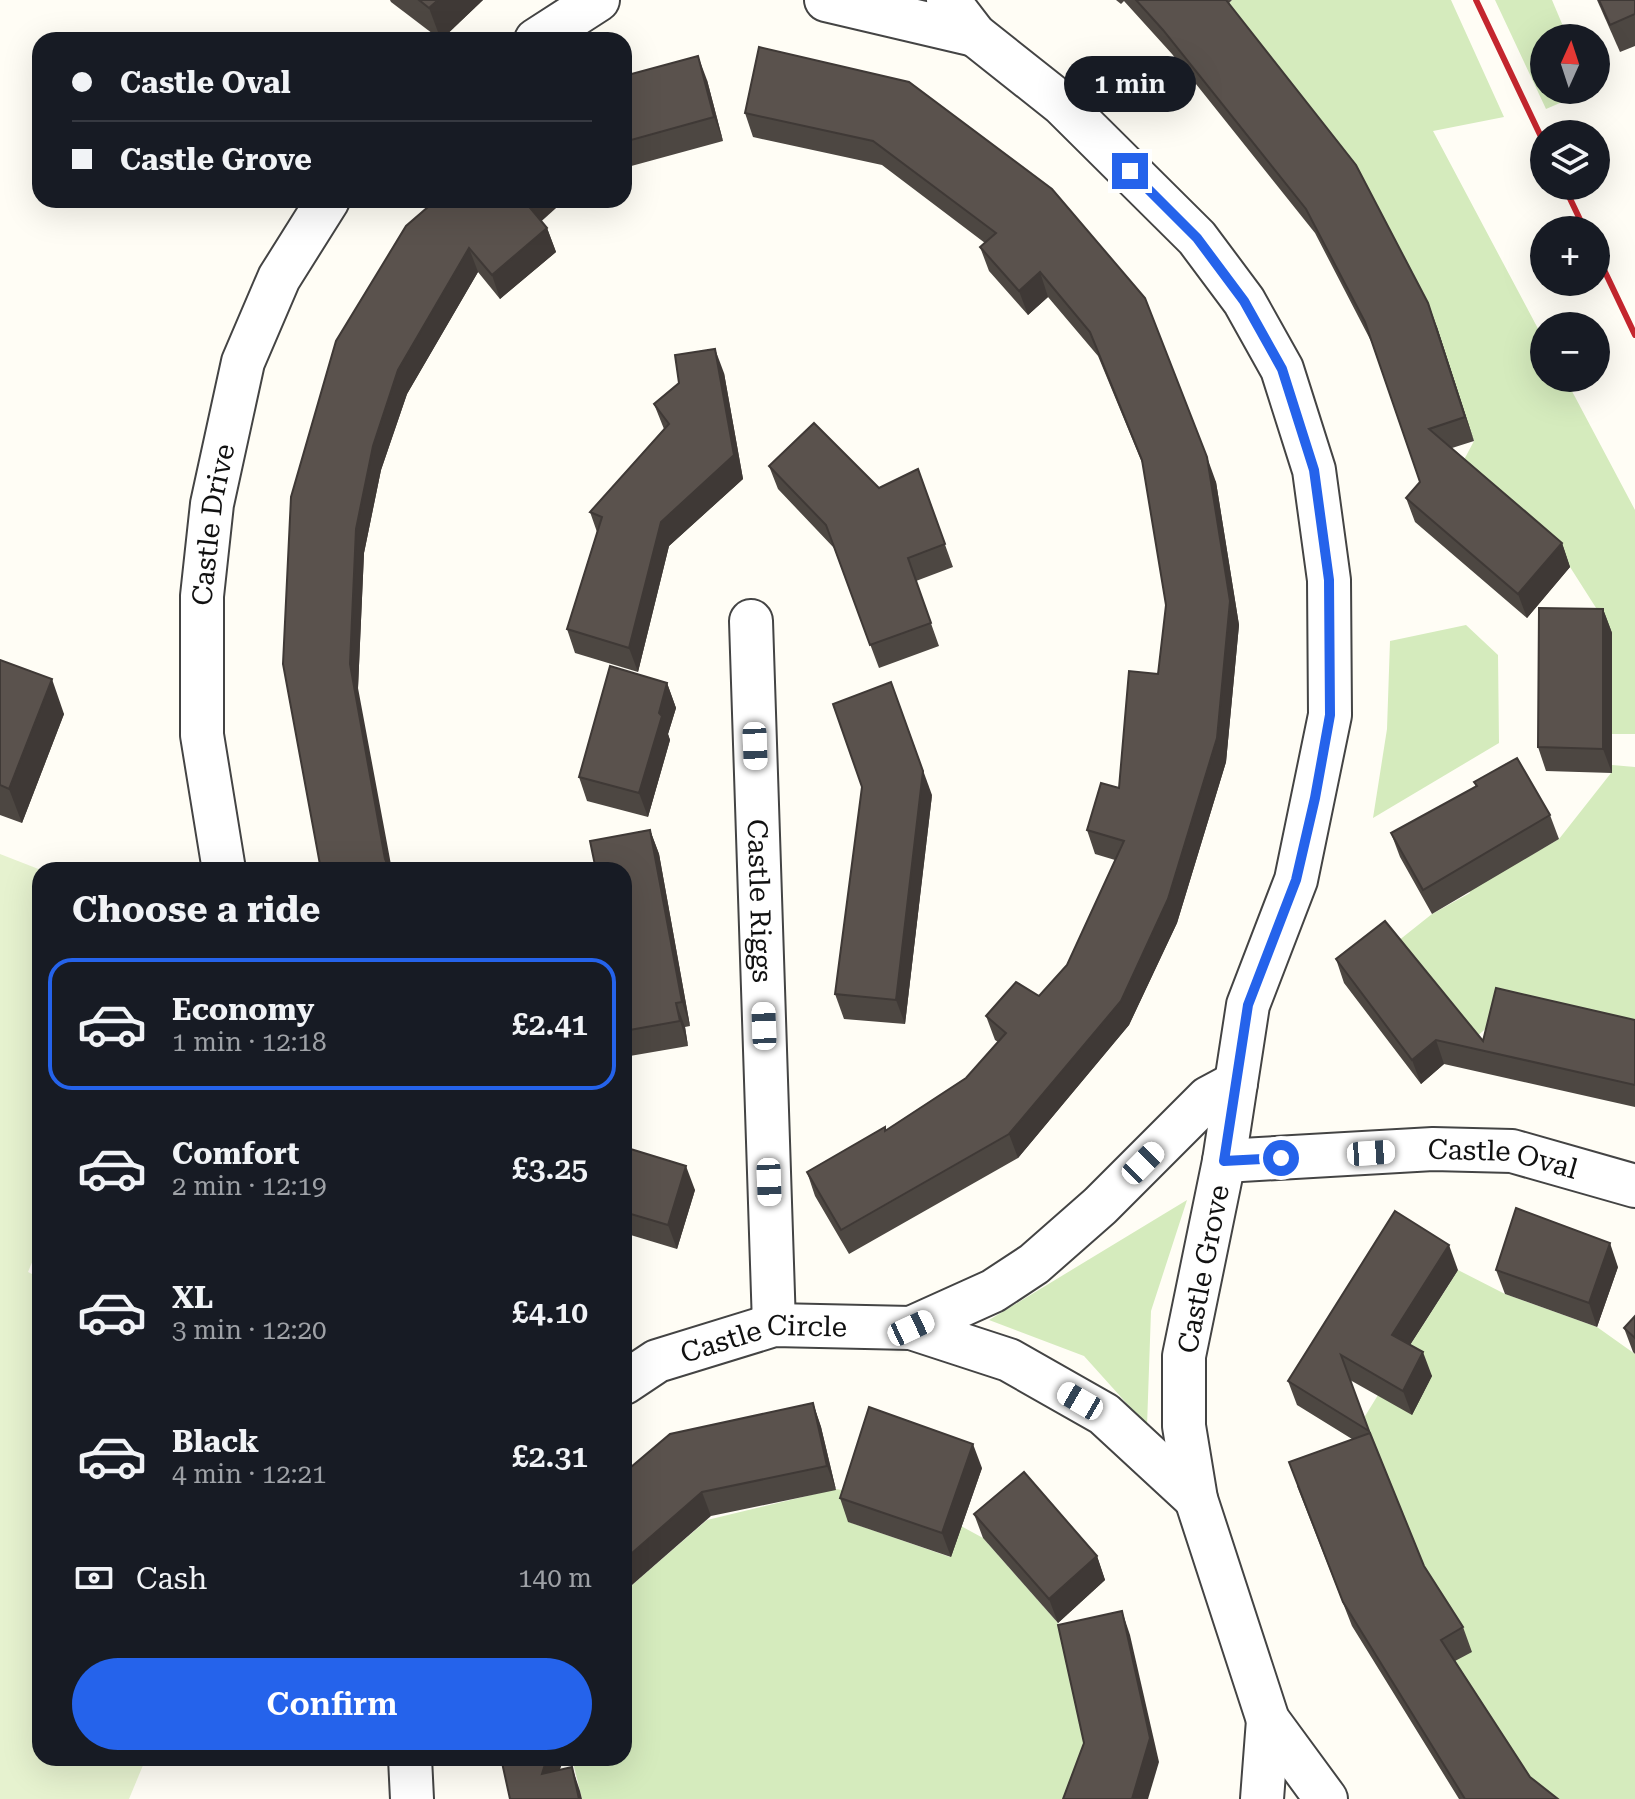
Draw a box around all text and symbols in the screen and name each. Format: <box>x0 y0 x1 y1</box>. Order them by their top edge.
north arrow <box>1530 24 1610 104</box>
map controls <box>1530 24 1610 392</box>
callout: 1 min <box>1064 55 1196 111</box>
text: Castle Oval <box>120 65 291 100</box>
text: 1 min <box>1094 69 1166 99</box>
button: layers <box>1530 120 1610 200</box>
text: Castle Grove <box>120 142 312 177</box>
route end <box>1112 153 1148 189</box>
button: + <box>1530 216 1610 296</box>
button: − <box>1530 312 1610 392</box>
street label: Castle Drive <box>185 441 242 607</box>
car <box>742 722 768 770</box>
street label: Castle Riggs <box>740 818 779 983</box>
text: Choose a ride <box>72 889 320 931</box>
icon: car <box>76 988 148 1060</box>
text: Economy <box>172 992 314 1027</box>
car <box>751 1002 777 1050</box>
text: £2.41 <box>512 1007 588 1042</box>
text: 1 min · 12:18 <box>172 1027 327 1057</box>
icon: car <box>76 1132 148 1204</box>
street label: Castle Oval <box>1427 1133 1582 1186</box>
text: Comfort <box>172 1136 299 1171</box>
car <box>1118 1138 1168 1188</box>
car <box>1346 1139 1396 1167</box>
route start <box>1263 1140 1299 1176</box>
text: £3.25 <box>512 1151 588 1186</box>
car <box>756 1158 782 1206</box>
text: 2 min · 12:19 <box>172 1171 327 1201</box>
street label: Castle Grove <box>1171 1182 1236 1356</box>
icon: car <box>76 1276 148 1348</box>
text: XL <box>172 1280 213 1315</box>
text: £4.10 <box>512 1295 588 1330</box>
car <box>884 1307 938 1349</box>
street label: Castle Circle <box>676 1309 847 1370</box>
text: 3 min · 12:20 <box>172 1315 327 1345</box>
car <box>1053 1379 1107 1423</box>
icon: car <box>76 1420 148 1492</box>
text: Black <box>172 1424 259 1459</box>
text: £2.31 <box>512 1439 588 1474</box>
text: 4 min · 12:21 <box>172 1459 327 1489</box>
icon: cash <box>72 1556 116 1600</box>
text: Cash <box>136 1561 207 1596</box>
text: 140 m <box>518 1563 592 1593</box>
button: Confirm <box>72 1658 592 1750</box>

